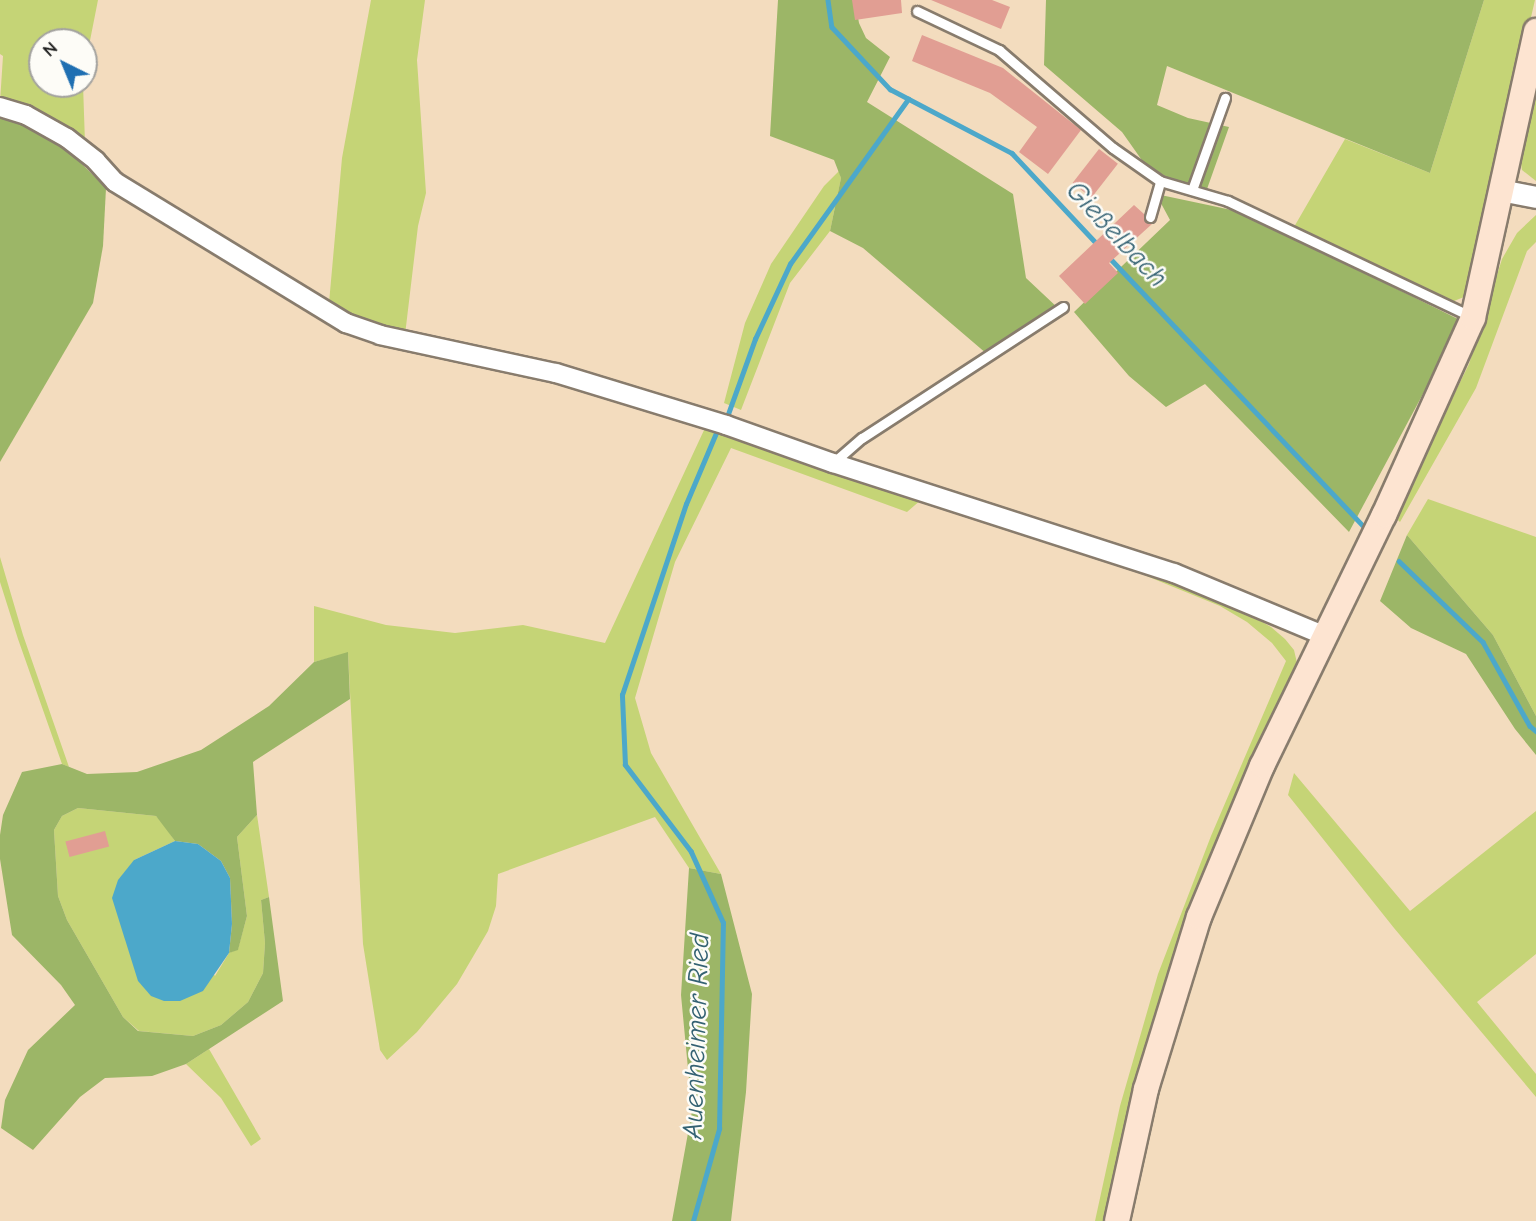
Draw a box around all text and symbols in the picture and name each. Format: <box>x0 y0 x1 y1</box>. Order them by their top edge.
north arrow <box>28 28 98 98</box>
text: N <box>38 37 62 61</box>
water label: Gießelbach <box>1059 174 1175 294</box>
water label: Auenheimer Ried <box>676 933 716 1139</box>

